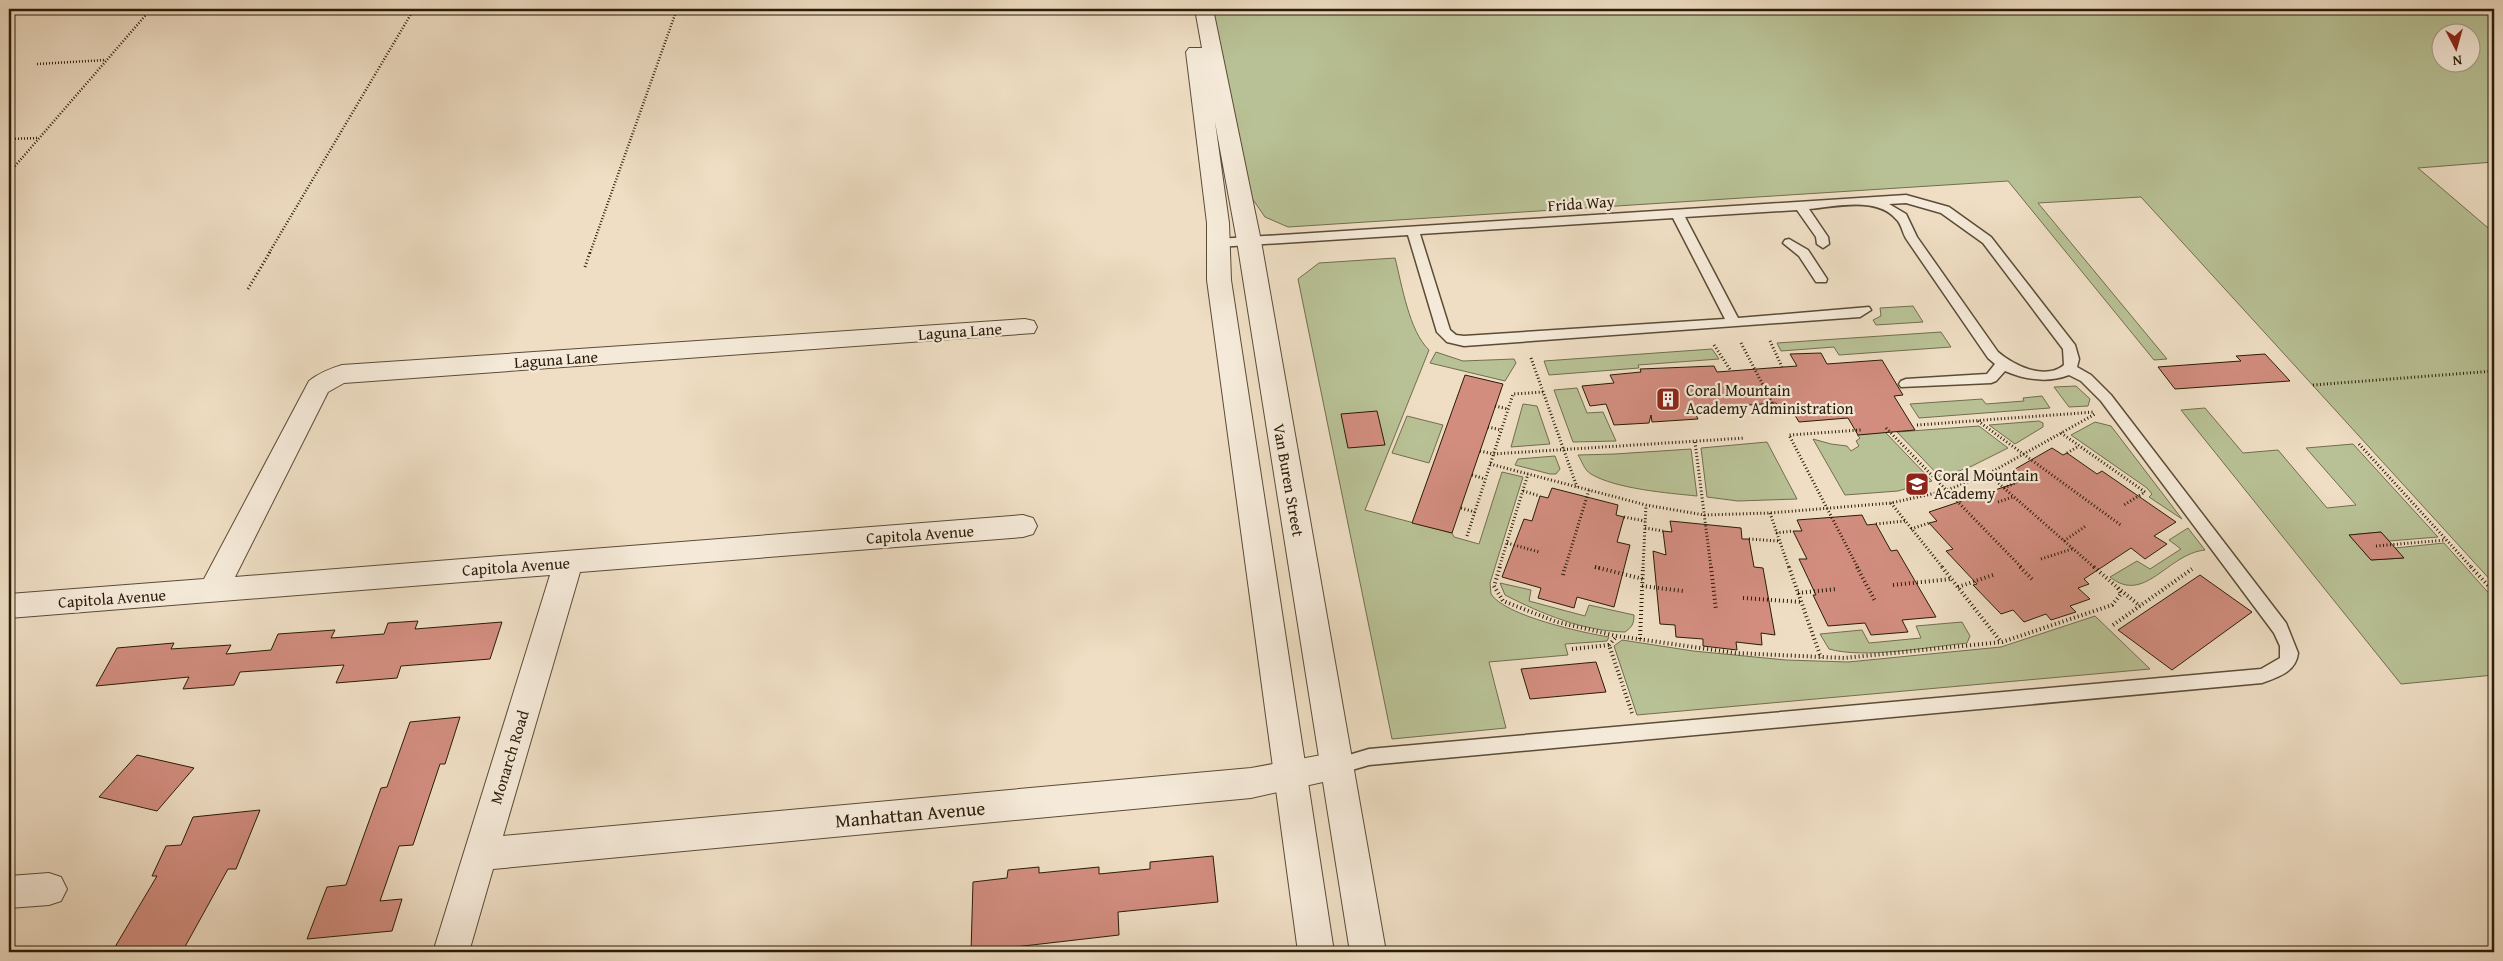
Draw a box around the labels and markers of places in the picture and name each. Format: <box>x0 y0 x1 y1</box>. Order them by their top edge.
place label: Coral Mountain Academy Administration <box>1686 378 1854 420</box>
building icon: Coral Mountain Academy Administration <box>1655 386 1681 412</box>
place label: Coral Mountain Academy <box>1934 463 2039 505</box>
school or university icon: Coral Mountain Academy <box>1904 471 1930 497</box>

